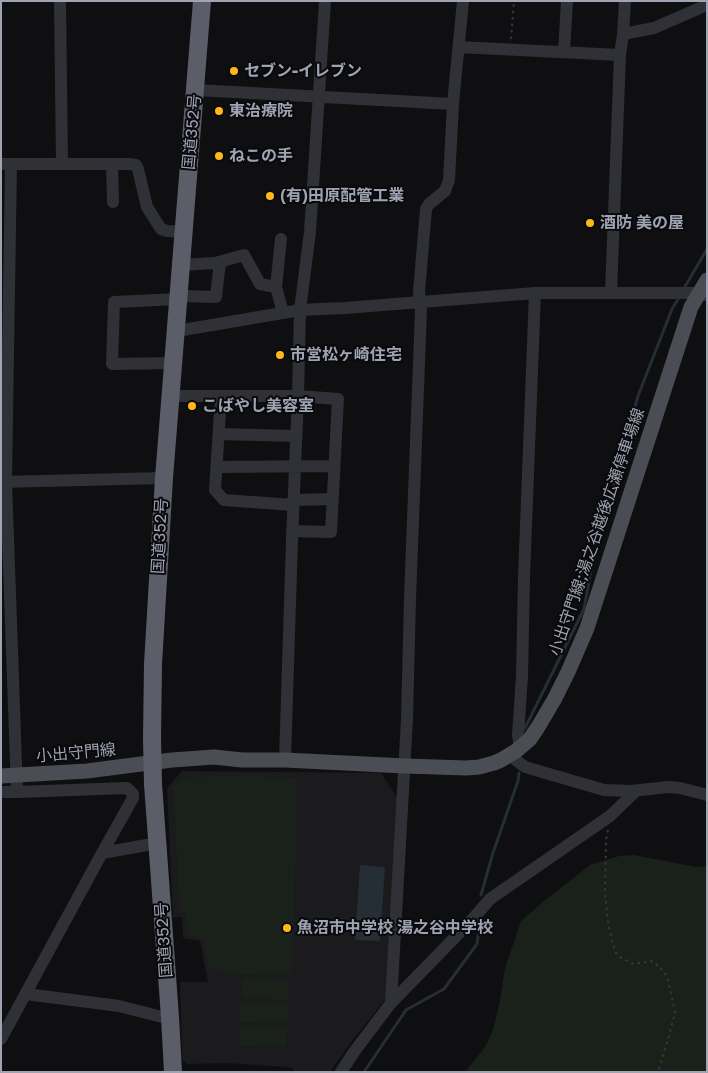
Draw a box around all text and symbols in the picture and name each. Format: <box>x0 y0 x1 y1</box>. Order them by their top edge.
place label: セブン-イレブン <box>244 61 362 81</box>
marker: セブン-イレブン <box>228 65 240 77</box>
street label: 国道352号 <box>179 93 205 171</box>
place label: 東治療院 <box>229 101 293 121</box>
marker: 東治療院 <box>213 105 225 117</box>
place label: ねこの手 <box>229 146 293 166</box>
marker: ねこの手 <box>213 150 225 162</box>
place label: (有)田原配管工業 <box>280 186 404 206</box>
marker: (有)田原配管工業 <box>264 190 276 202</box>
place label: 酒防 美の屋 <box>600 213 684 233</box>
marker: 酒防 美の屋 <box>584 217 596 229</box>
place label: 市営松ヶ崎住宅 <box>290 345 402 365</box>
marker: 市営松ヶ崎住宅 <box>274 349 286 361</box>
place label: こばやし美容室 <box>202 396 314 416</box>
marker: こばやし美容室 <box>186 400 198 412</box>
street label: 小出守門線;湯之谷越後広瀬停車場線 <box>545 406 649 658</box>
street label: 国道352号 <box>148 498 172 574</box>
street label: 小出守門線 <box>35 740 117 766</box>
street label: 国道352号 <box>152 901 176 979</box>
place label: 魚沼市中学校 湯之谷中学校 <box>297 918 493 938</box>
marker: 魚沼市中学校 湯之谷中学校 <box>281 922 293 934</box>

